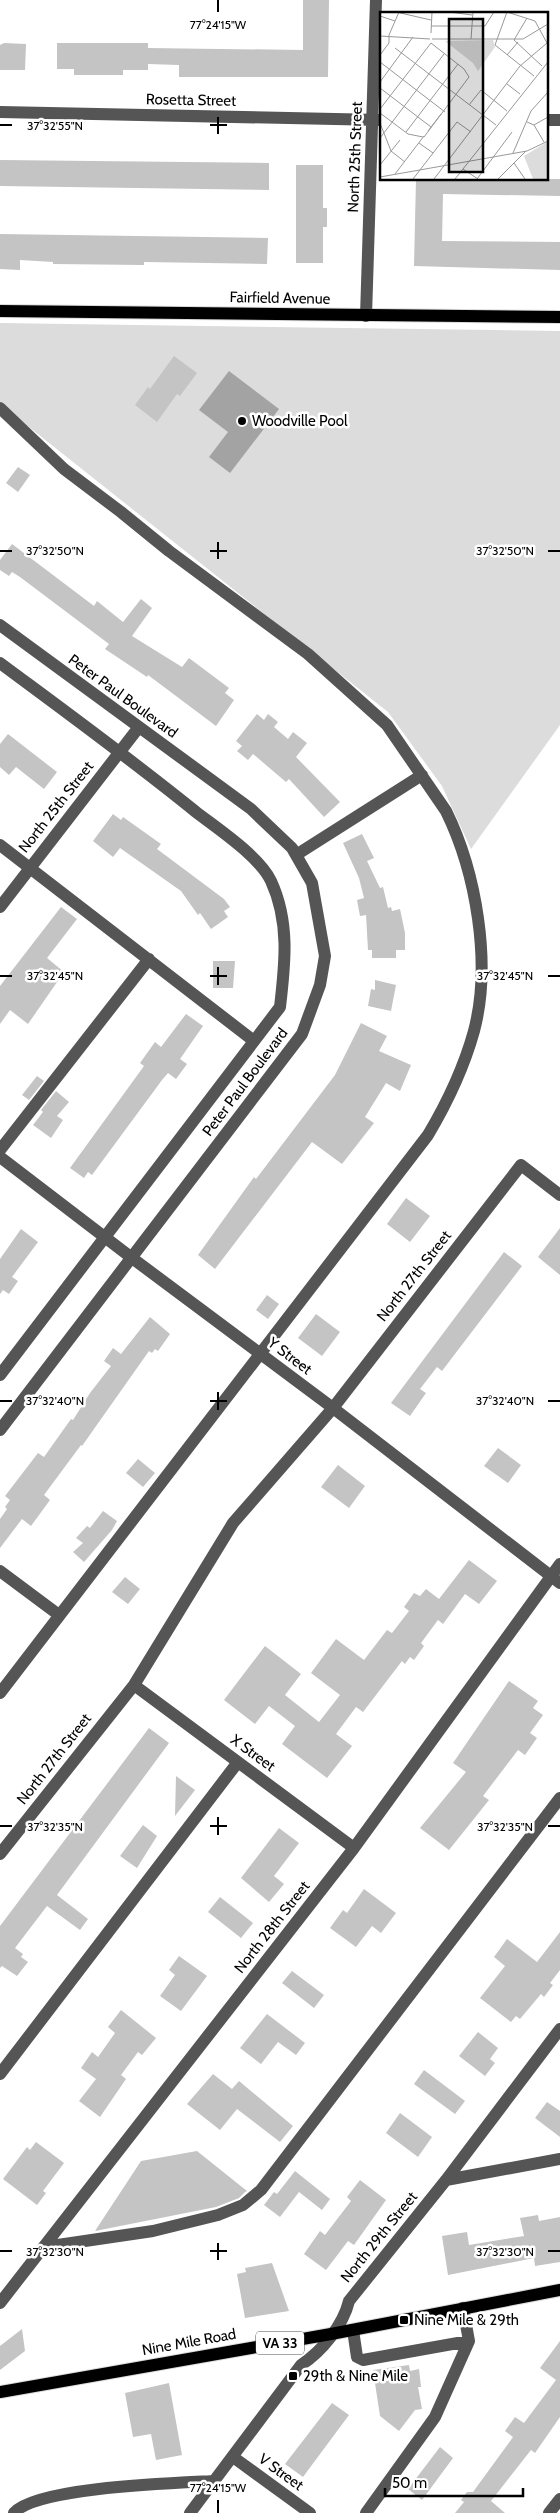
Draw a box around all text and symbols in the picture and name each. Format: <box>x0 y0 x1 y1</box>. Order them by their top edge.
inset map <box>380 12 548 180</box>
text: 77°24'15"W <box>190 17 247 32</box>
street label: Rosetta Street <box>146 90 236 110</box>
street label: North 25th Street <box>344 101 366 213</box>
text: 37°32'55"N <box>27 118 83 133</box>
street label: Fairfield Avenue <box>230 288 331 308</box>
place label: Woodville Pool <box>252 412 348 430</box>
marker: Woodville Pool <box>236 415 248 427</box>
text: 37°32'50"N <box>26 543 84 558</box>
text: 37°32'50"N <box>476 543 534 558</box>
street label: Peter Paul Boulevard <box>65 650 181 742</box>
street label: North 25th Street <box>15 758 97 856</box>
text: 37°32'45"N <box>27 968 83 983</box>
text: 37°32'45"N <box>477 968 533 983</box>
street label: Peter Paul Boulevard <box>198 1024 292 1140</box>
street label: North 27th Street <box>373 1227 455 1325</box>
street label: Y Street <box>264 1333 316 1378</box>
text: 37°32'40"N <box>26 1393 84 1408</box>
text: 37°32'40"N <box>476 1393 534 1408</box>
street label: North 27th Street <box>13 1710 95 1808</box>
street label: X Street <box>227 1731 279 1775</box>
text: 37°32'35"N <box>27 1819 83 1834</box>
text: 37°32'35"N <box>477 1819 533 1834</box>
street label: North 28th Street <box>230 1877 314 1977</box>
street label: North 29th Street <box>337 2188 421 2286</box>
text: 37°32'30"N <box>26 2244 84 2259</box>
text: 37°32'30"N <box>476 2244 534 2259</box>
place label: Nine Mile & 29th <box>414 2311 519 2329</box>
marker: Nine Mile & 29th <box>398 2314 410 2326</box>
street label: Nine Mile Road <box>141 2325 237 2359</box>
road number: VA 33 <box>256 2332 304 2354</box>
place label: 29th & Nine Mile <box>303 2367 408 2385</box>
marker: 29th & Nine Mile <box>287 2370 299 2382</box>
street label: V Street <box>255 2450 307 2494</box>
scale bar <box>385 2466 522 2498</box>
text: 50 m <box>392 2474 427 2492</box>
text: 77°24'15"W <box>190 2480 247 2495</box>

